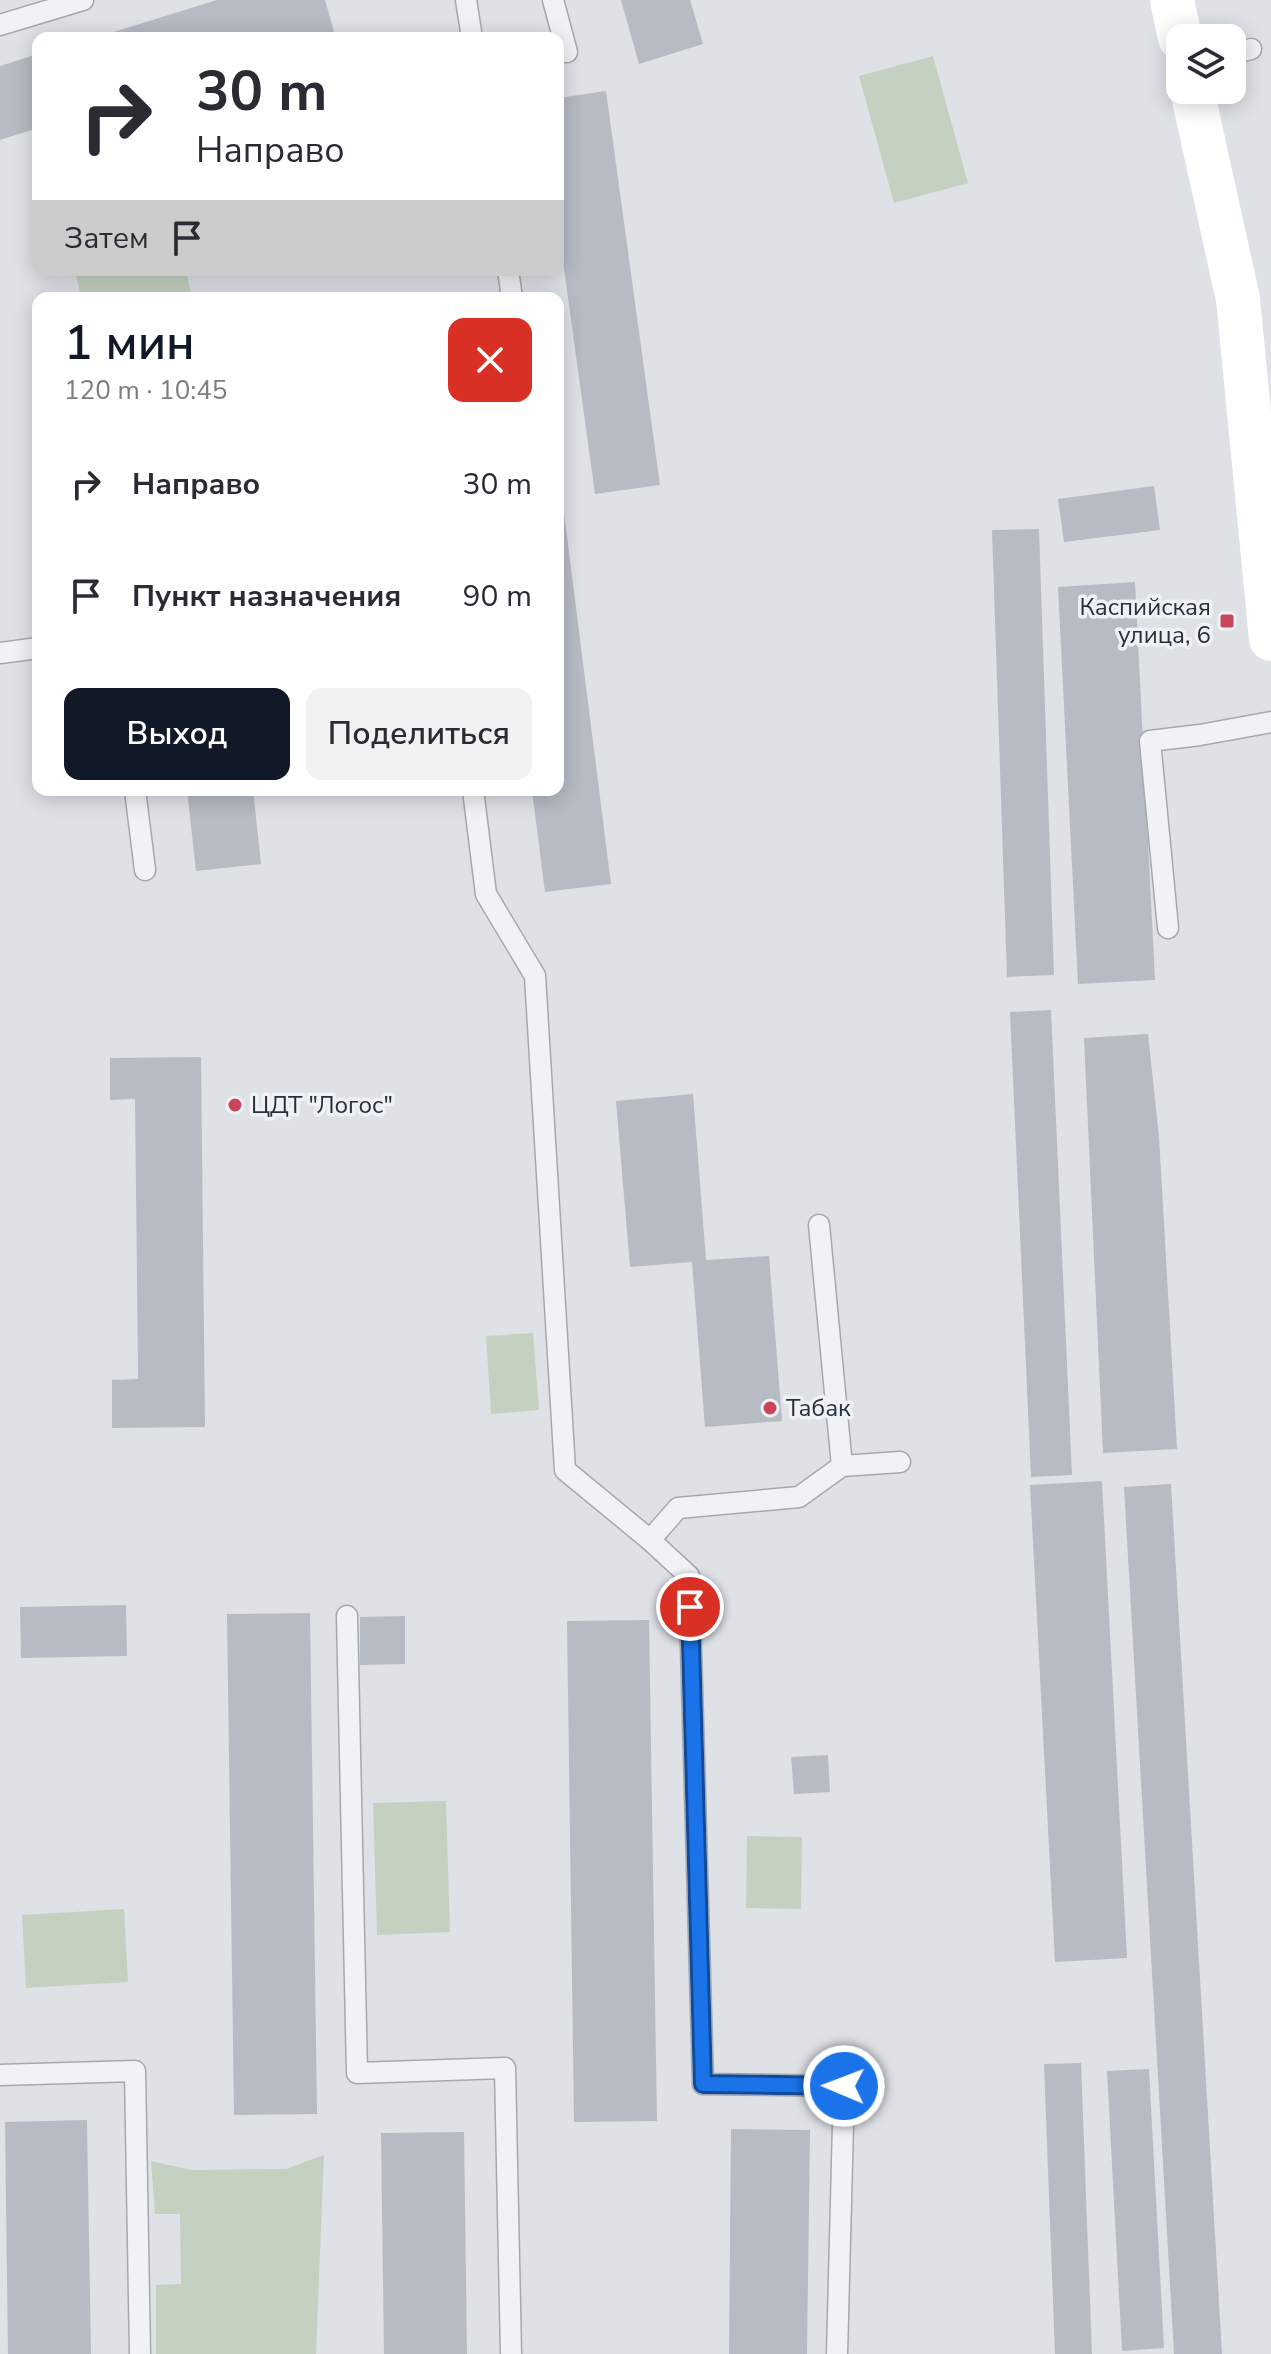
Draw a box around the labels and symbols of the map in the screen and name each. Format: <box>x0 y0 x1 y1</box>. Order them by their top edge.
place label: Каспийская улица, 6 <box>1079 591 1211 651</box>
marker: Каспийская улица, 6 <box>1218 612 1236 630</box>
place label: ЦДТ "Логос" <box>251 1089 393 1121</box>
marker: ЦДТ "Логос" <box>226 1096 244 1114</box>
place label: Табак <box>786 1392 851 1424</box>
marker: Табак <box>761 1399 779 1417</box>
pin <box>656 1573 724 1641</box>
position arrow <box>802 2044 886 2128</box>

